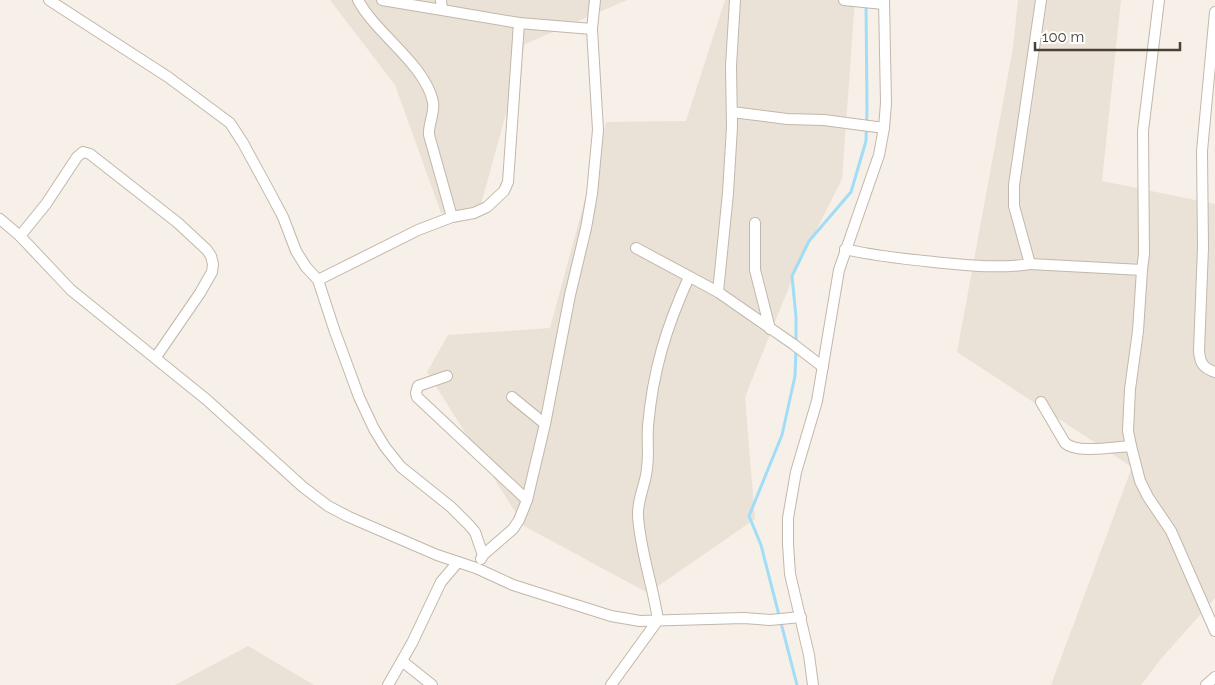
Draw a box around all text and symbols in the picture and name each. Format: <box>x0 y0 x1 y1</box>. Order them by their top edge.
scale bar <box>1035 20 1180 52</box>
text: 100 m <box>1042 28 1084 46</box>

